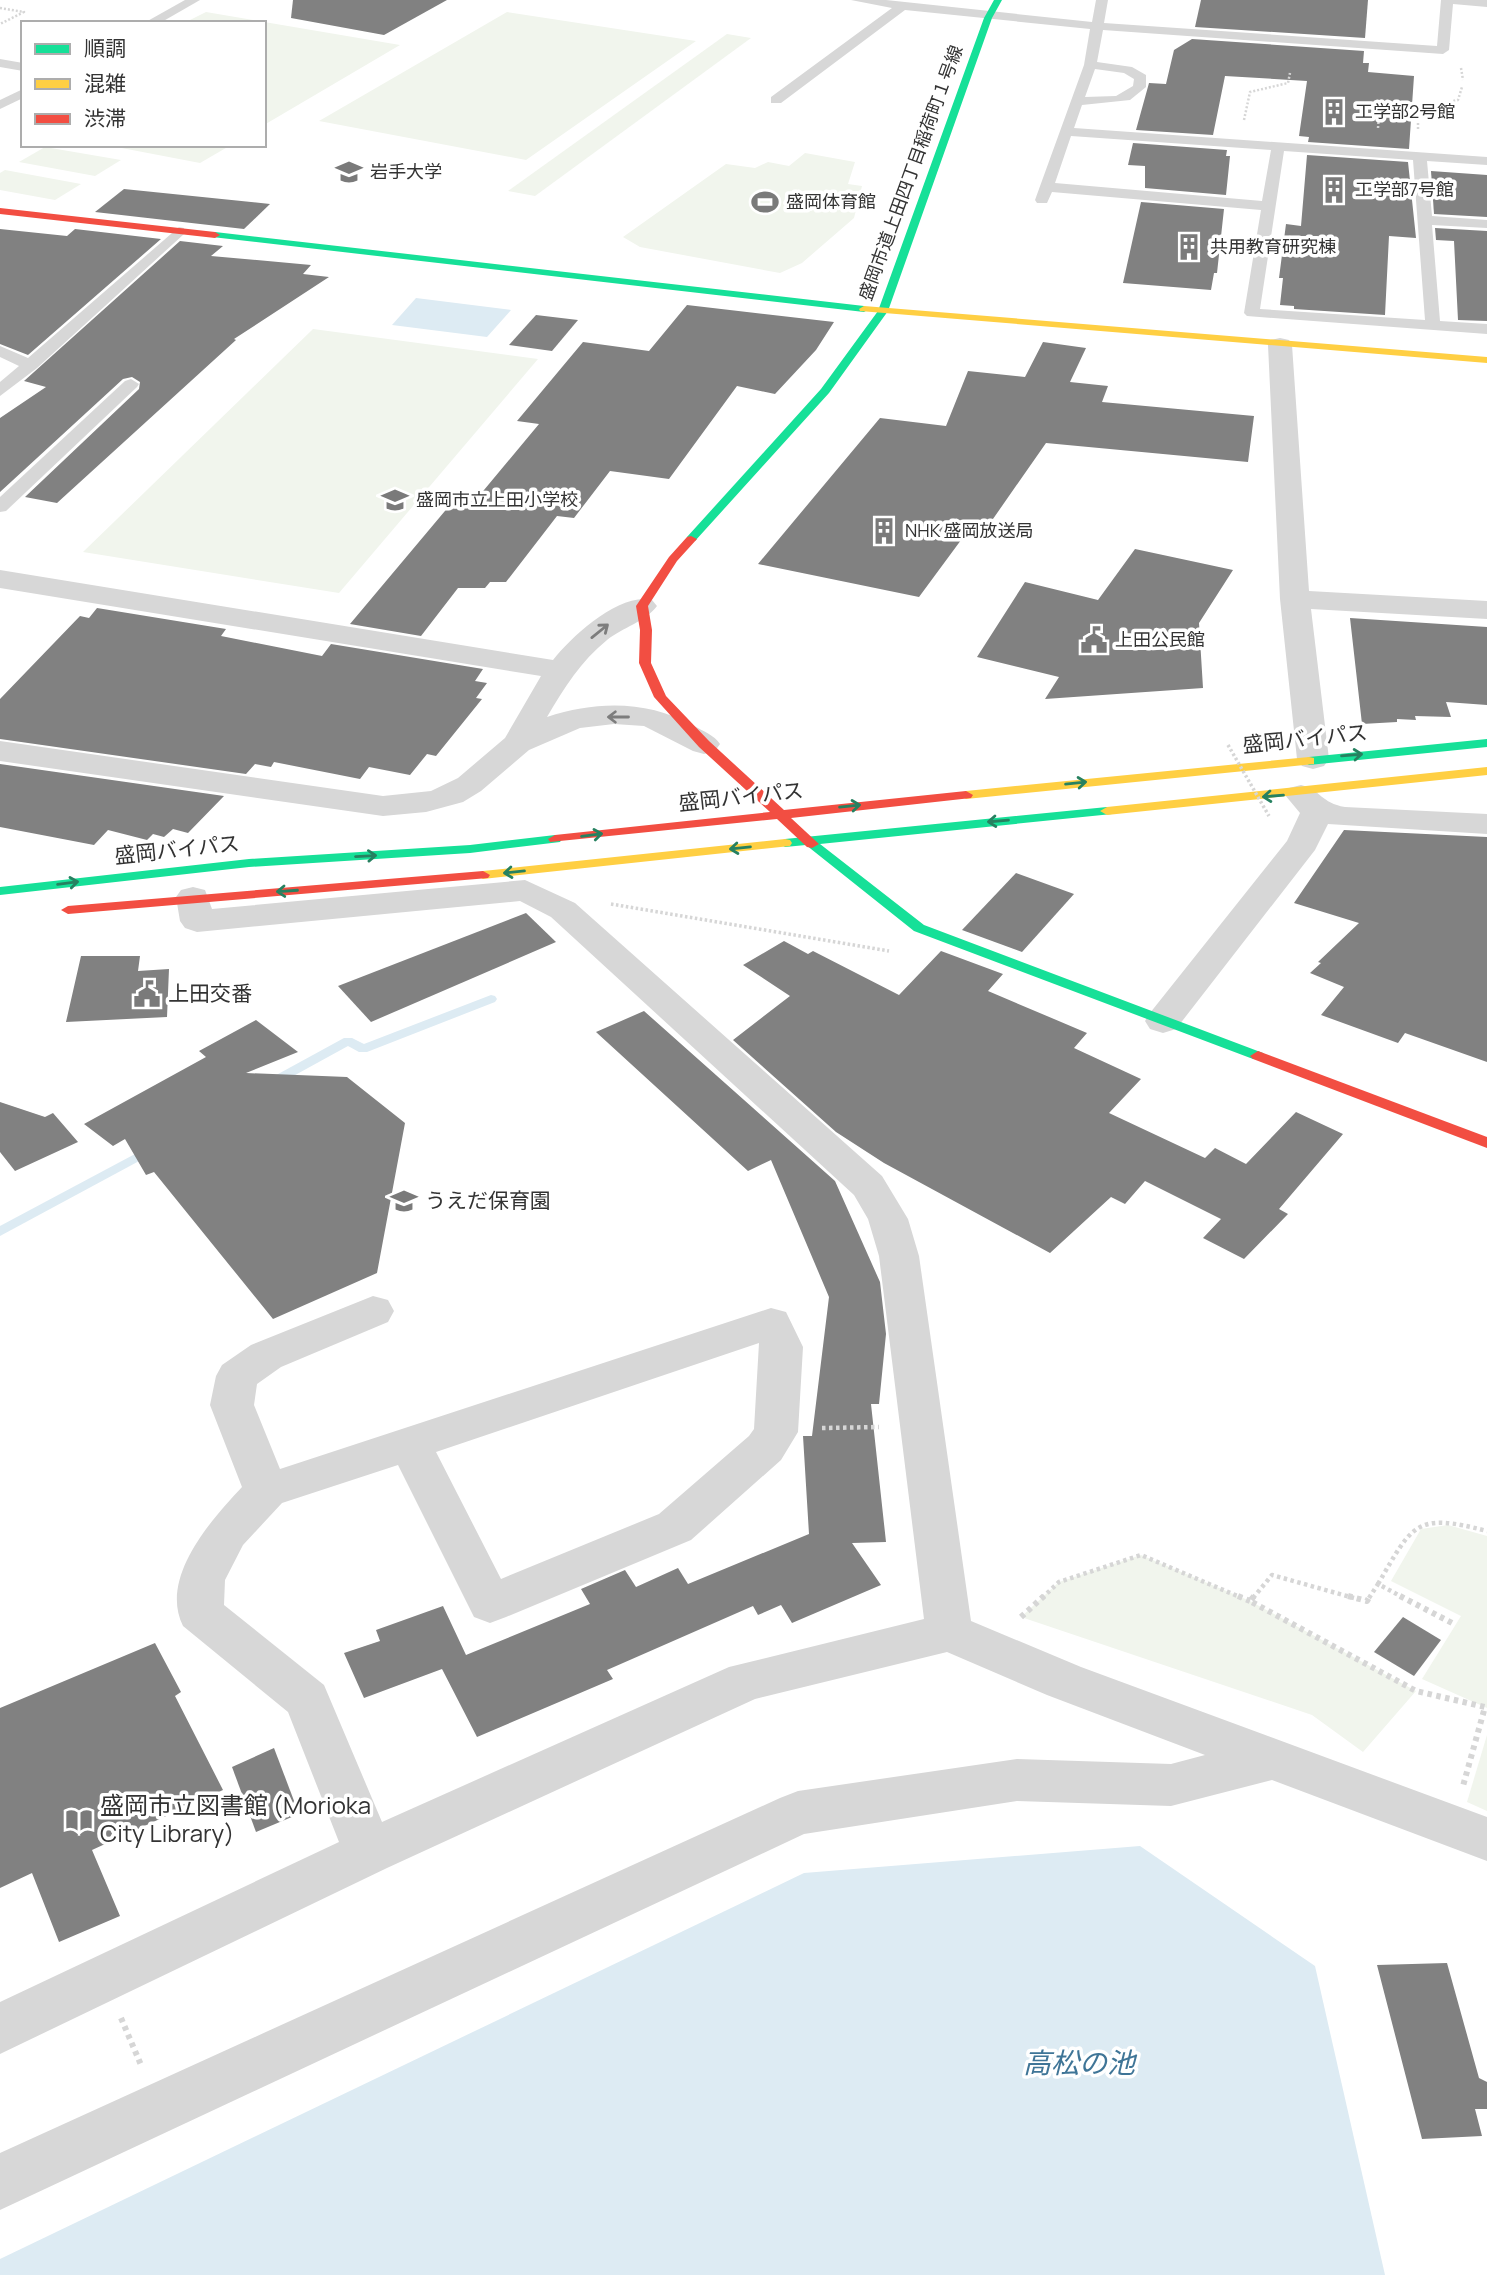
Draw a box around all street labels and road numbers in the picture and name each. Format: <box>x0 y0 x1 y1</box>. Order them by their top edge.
street label: 盛岡市道上田四丁目稲荷町１号線 <box>853 42 968 304</box>
street label: 盛岡バイパス <box>1241 718 1369 758</box>
street label: 盛岡バイパス <box>677 776 805 816</box>
street label: 盛岡バイパス <box>113 829 241 869</box>

